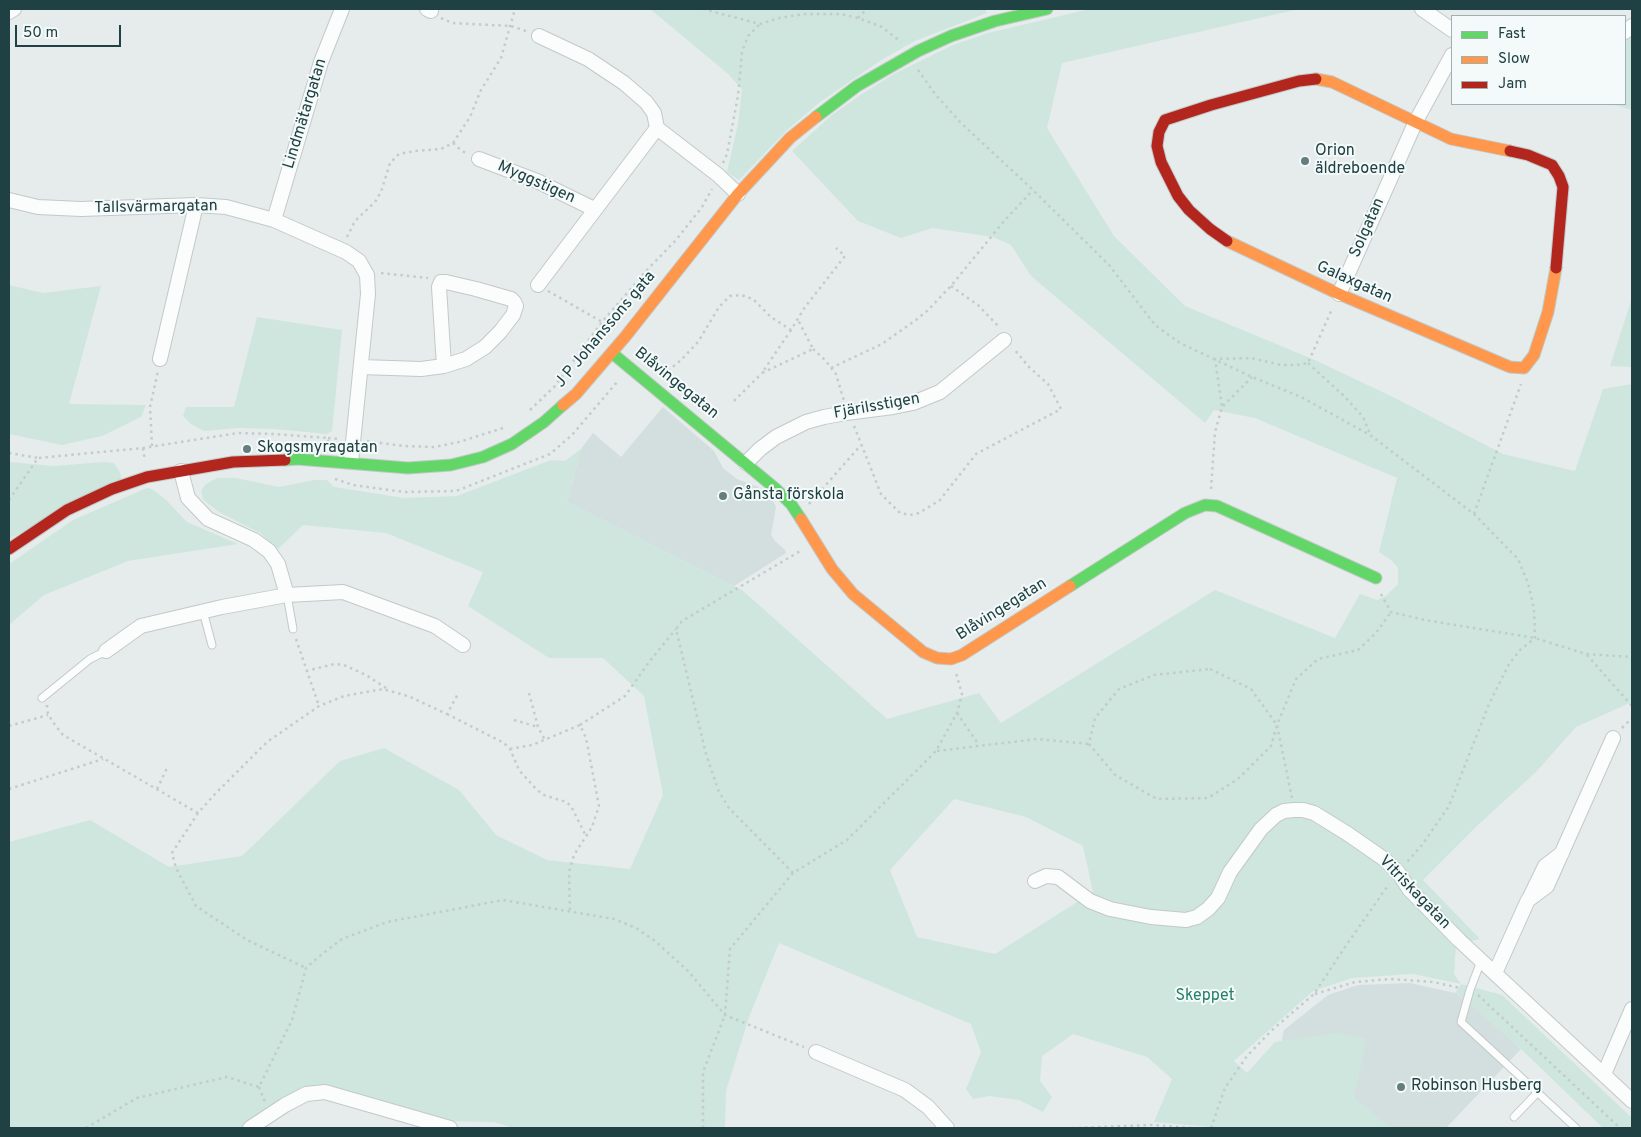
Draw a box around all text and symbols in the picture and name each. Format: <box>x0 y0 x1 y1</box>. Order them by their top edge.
scale bar <box>18 15 124 47</box>
legend <box>1451 15 1626 105</box>
text: 50 m <box>23 24 58 43</box>
text: Fast <box>1498 25 1526 44</box>
text: Slow <box>1498 50 1530 69</box>
street label: Lindmätargatan <box>280 57 332 171</box>
text: Jam <box>1498 75 1527 94</box>
place label: Orion äldreboende <box>1315 142 1405 180</box>
marker: Orion äldreboende <box>1299 155 1311 167</box>
street label: Myggstigen <box>494 157 578 209</box>
street label: Solgatan <box>1346 195 1390 261</box>
street label: Tallsvärmargatan <box>94 197 218 219</box>
street label: Galaxgatan <box>1313 258 1395 308</box>
street label: J P Johanssons gata <box>552 268 660 392</box>
street label: Blåvingegatan <box>630 344 722 424</box>
street label: Fjärilsstigen <box>832 390 922 424</box>
place label: Skogsmyragatan <box>257 439 378 459</box>
marker: Skogsmyragatan <box>241 443 253 455</box>
place label: Gånsta förskola <box>733 486 844 506</box>
marker: Gånsta förskola <box>717 490 729 502</box>
street label: Blåvingegatan <box>953 575 1051 645</box>
street label: Vitriskagatan <box>1374 852 1454 934</box>
park label: Skeppet <box>1175 987 1235 1007</box>
place label: Robinson Husberg <box>1411 1077 1542 1097</box>
marker: Robinson Husberg <box>1395 1081 1407 1093</box>

